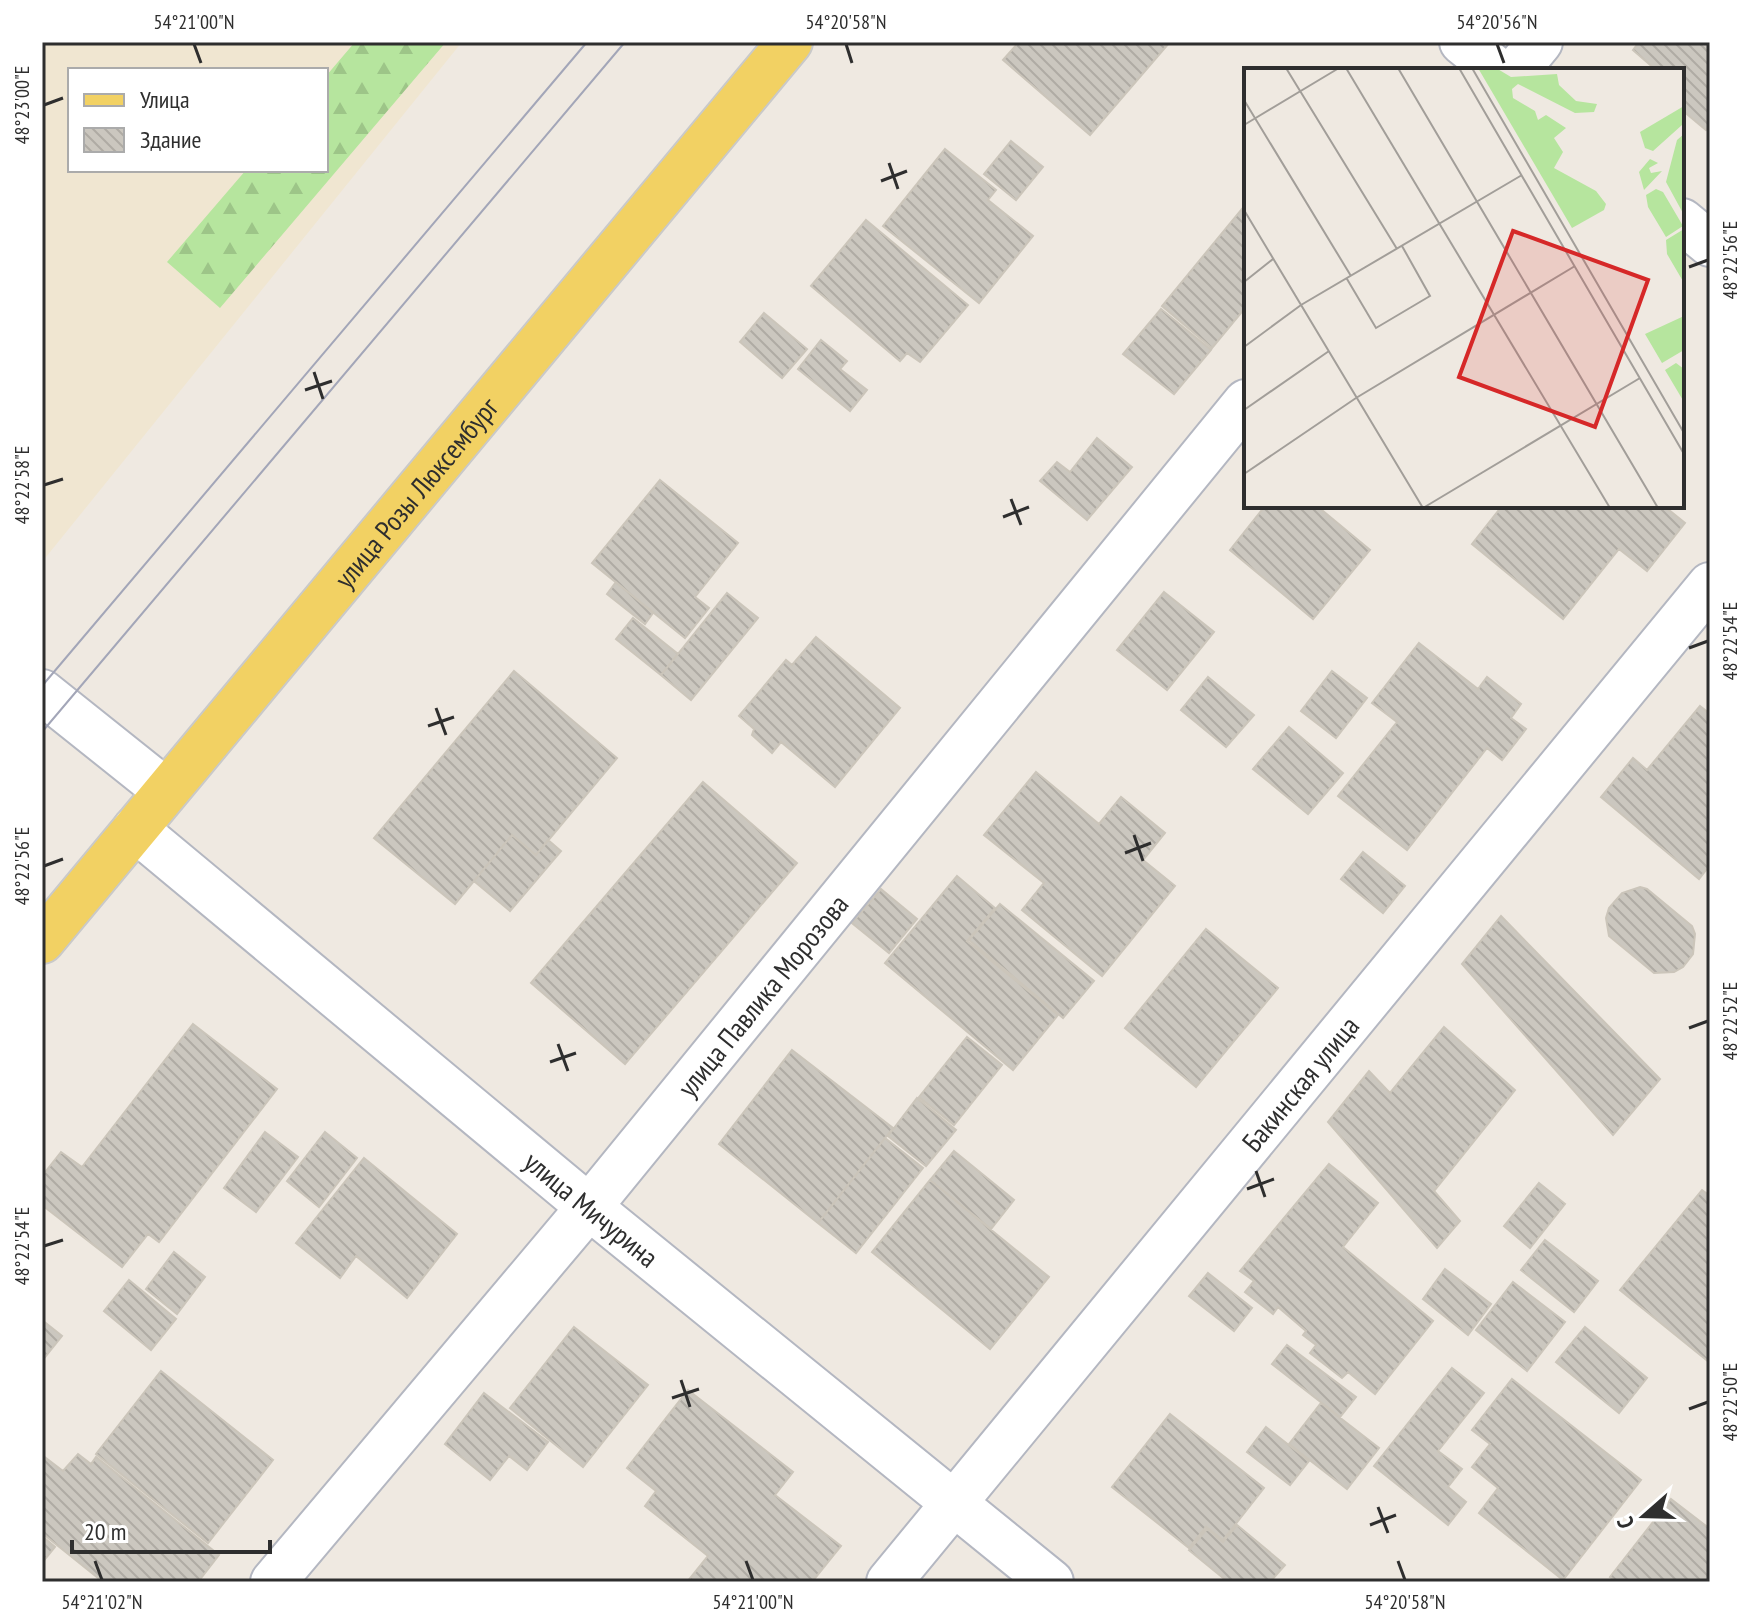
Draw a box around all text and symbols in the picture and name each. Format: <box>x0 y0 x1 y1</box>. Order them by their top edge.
text: 54°21'00"N <box>154 9 234 35</box>
text: 54°20'58"N <box>806 9 886 35</box>
text: 54°20'56"N <box>1457 9 1537 35</box>
text: 48°23'00"E <box>9 66 35 144</box>
legend <box>68 68 328 172</box>
inset map <box>1244 68 1684 508</box>
text: Улица <box>140 84 190 115</box>
text: Здание <box>140 124 201 155</box>
text: 48°22'56"E <box>1717 221 1743 299</box>
street label: улица Розы Люксембург <box>325 388 506 595</box>
text: 48°22'58"E <box>9 446 35 524</box>
text: 48°22'54"E <box>1717 602 1743 680</box>
text: 48°22'56"E <box>9 827 35 905</box>
street label: улица Павлика Морозова <box>668 886 856 1104</box>
text: 48°22'52"E <box>1717 982 1743 1060</box>
street label: Бакинская улица <box>1233 1008 1366 1159</box>
street label: улица Мичурина <box>517 1143 666 1275</box>
text: 48°22'54"E <box>9 1207 35 1285</box>
text: 48°22'50"E <box>1717 1363 1743 1441</box>
north arrow <box>1604 1476 1684 1556</box>
scale bar <box>72 1504 270 1554</box>
text: С <box>1610 1513 1640 1532</box>
text: 20 m <box>84 1516 126 1547</box>
text: 54°21'02"N <box>62 1589 142 1615</box>
text: 54°21'00"N <box>713 1589 793 1615</box>
text: 54°20'58"N <box>1365 1589 1445 1615</box>

